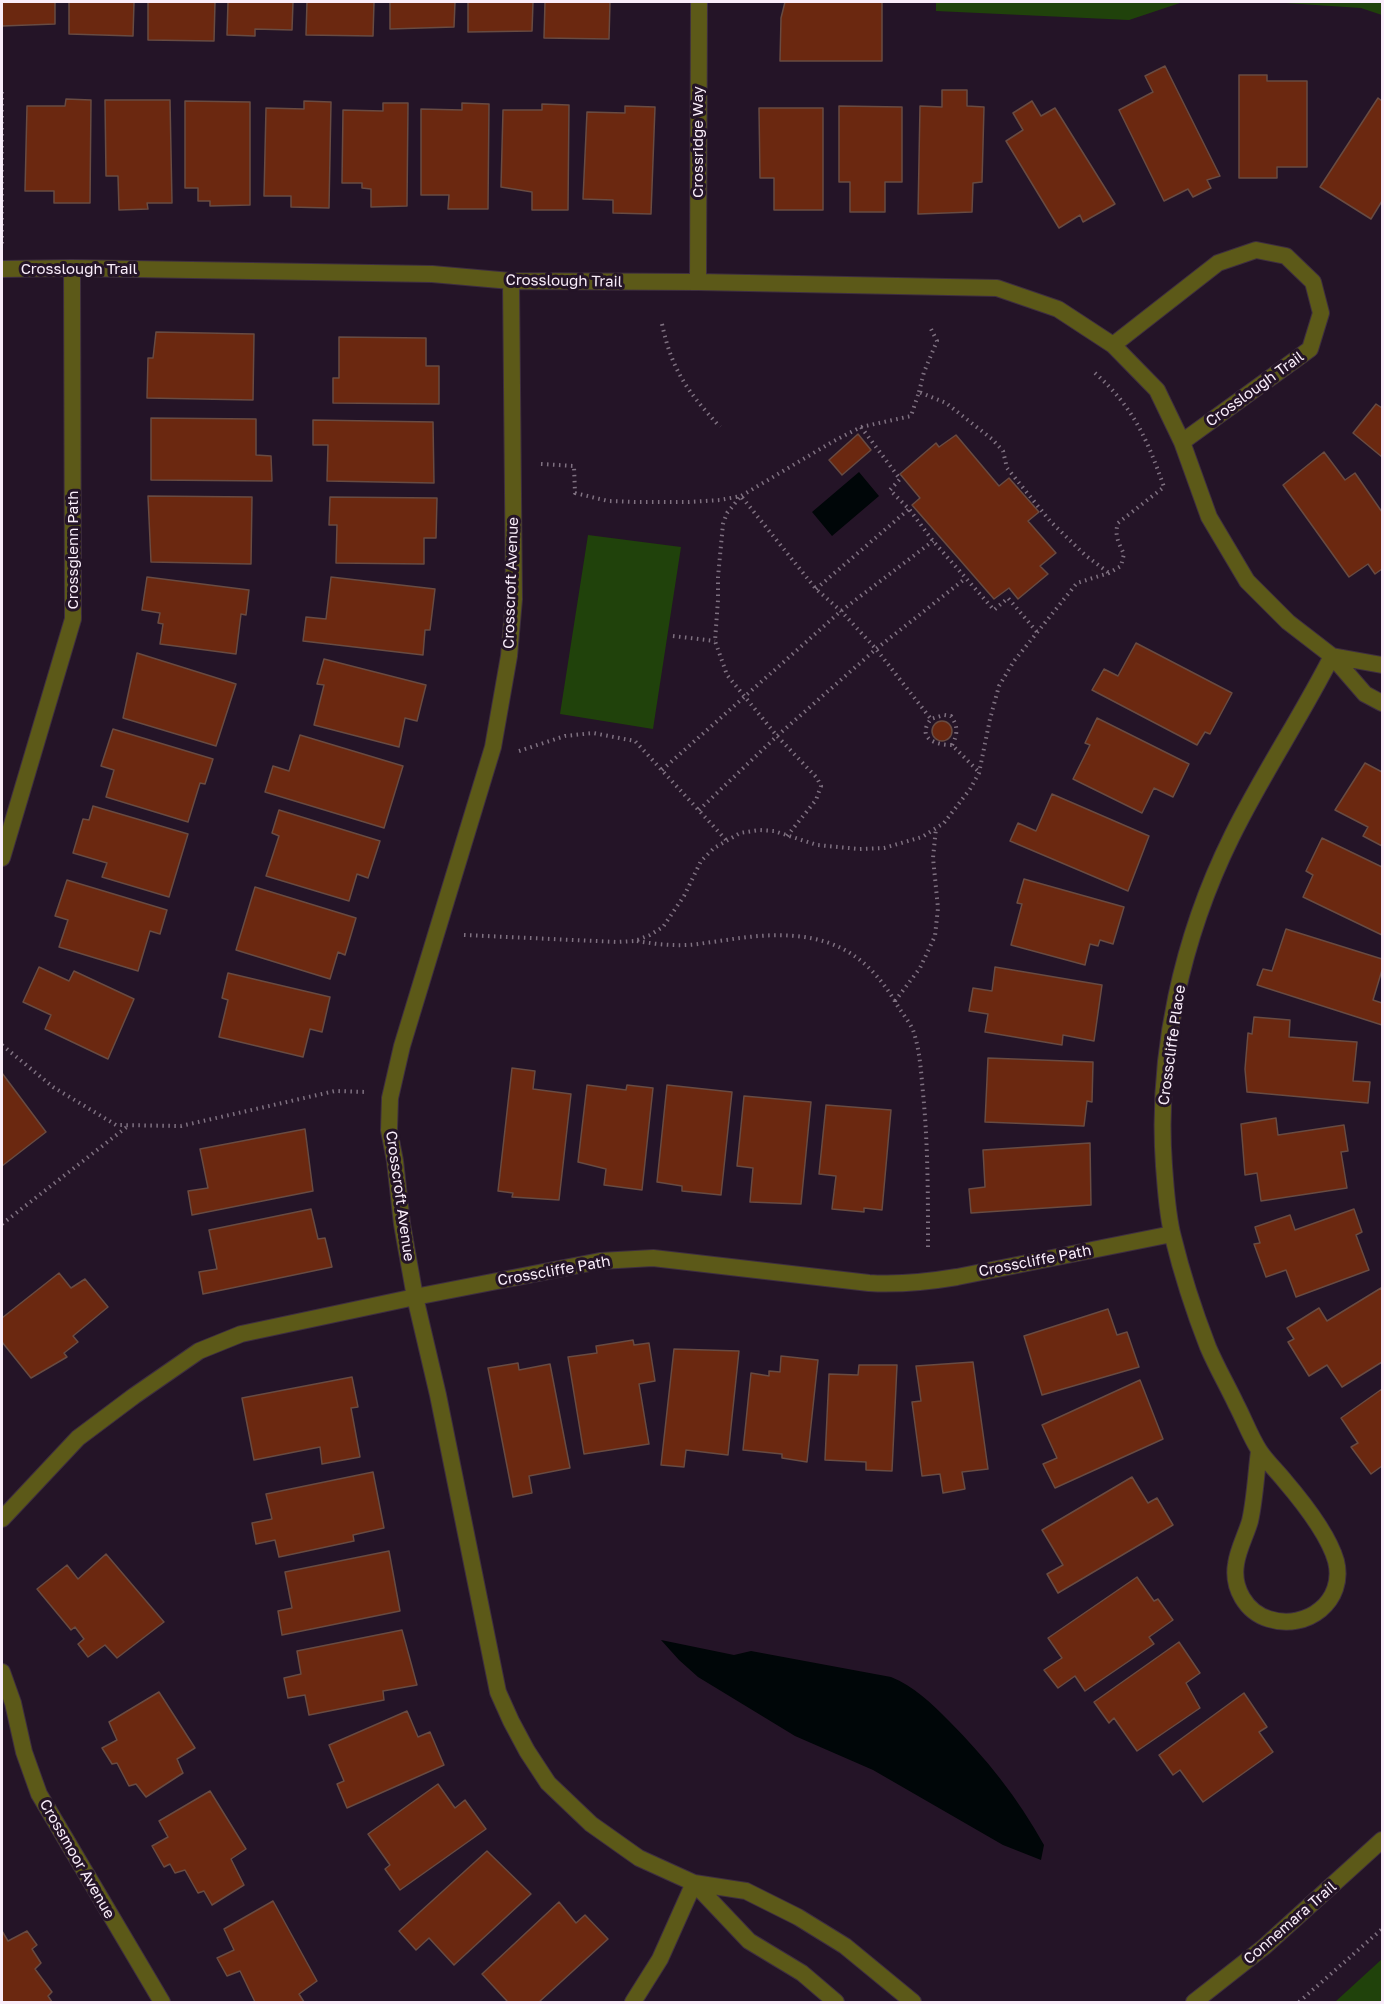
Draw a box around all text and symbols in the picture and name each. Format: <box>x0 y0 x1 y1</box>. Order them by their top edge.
street label: Crossridge Way <box>689 86 707 198</box>
street label: Crosslough Trail <box>21 260 137 278</box>
street label: Crosslough Trail <box>506 271 622 291</box>
street label: Crosslough Trail <box>1203 347 1307 431</box>
street label: Crossglenn Path <box>64 491 82 609</box>
street label: Crosscroft Avenue <box>500 517 522 649</box>
street label: Crosscliffe Place <box>1155 984 1189 1106</box>
street label: Crosscroft Avenue <box>382 1129 418 1263</box>
street label: Crosscliffe Path <box>977 1241 1093 1281</box>
street label: Crosscliffe Path <box>496 1252 612 1290</box>
street label: Crossmoor Avenue <box>36 1796 118 1922</box>
street label: Connemara Trail <box>1240 1878 1340 1968</box>

